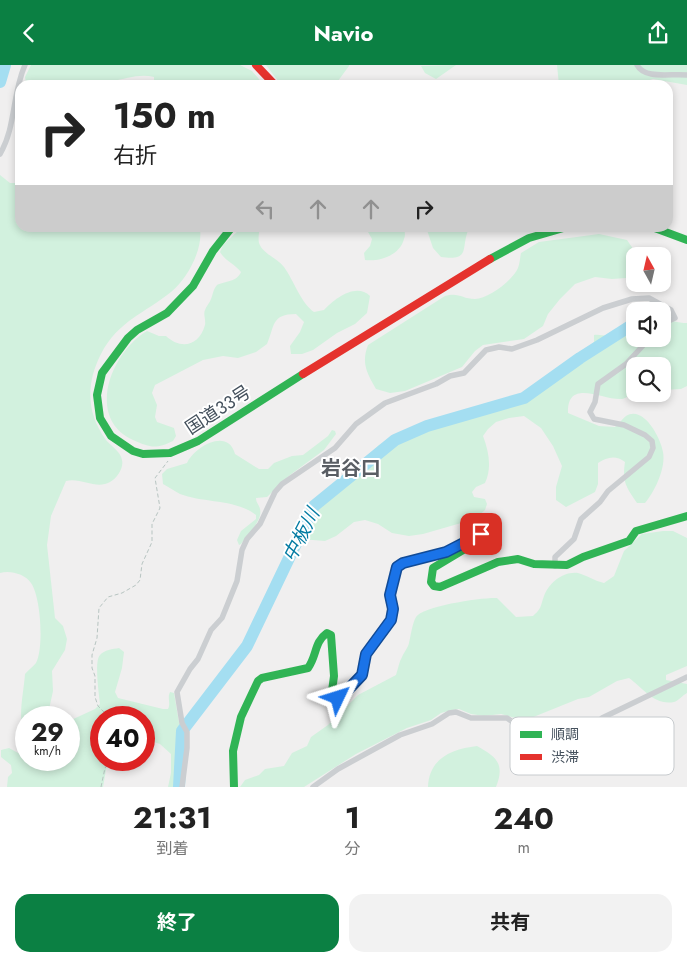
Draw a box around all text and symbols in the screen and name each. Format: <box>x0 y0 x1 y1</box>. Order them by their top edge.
text: Navio <box>314 17 373 49</box>
icon: back <box>15 19 43 47</box>
icon: share <box>644 19 672 47</box>
text: 150 m <box>113 91 216 141</box>
icon: right <box>30 100 95 165</box>
text: 右折 <box>113 139 157 171</box>
icon: left <box>251 195 279 223</box>
icon: ahead <box>304 195 332 223</box>
icon: ahead <box>357 195 385 223</box>
icon: right <box>410 195 438 223</box>
north arrow <box>626 247 671 293</box>
map controls <box>626 247 671 402</box>
button: sound <box>626 302 671 347</box>
button: search <box>626 357 671 402</box>
street label: 国道33号 <box>180 379 256 441</box>
district label: 岩谷口 <box>321 454 381 483</box>
water label: 中板川 <box>276 502 327 567</box>
pin <box>460 513 502 555</box>
icon: arrive <box>467 520 495 548</box>
position arrow <box>311 671 363 723</box>
speed limit sign: 40 <box>90 706 155 771</box>
text: 29 <box>31 714 64 750</box>
legend <box>510 717 674 775</box>
text: 順調 <box>551 724 579 744</box>
text: km/h <box>34 742 61 760</box>
text: 渋滞 <box>551 747 579 767</box>
text: 21:31 <box>133 796 212 839</box>
text: 1 <box>345 796 360 839</box>
text: 240 <box>493 797 554 840</box>
text: m <box>517 836 530 859</box>
text: 到着 <box>156 837 188 860</box>
text: 分 <box>344 837 361 860</box>
button: 終了 <box>15 894 339 952</box>
button: 共有 <box>349 894 672 952</box>

